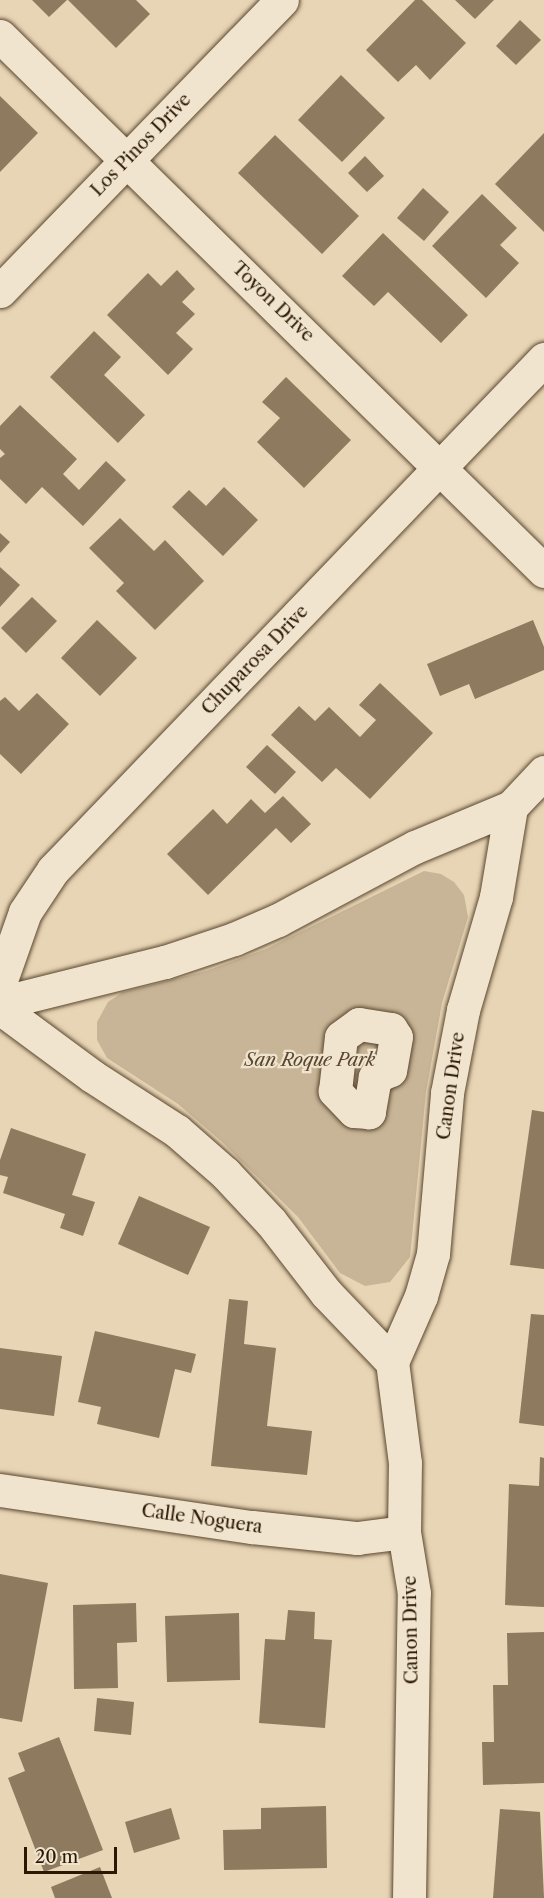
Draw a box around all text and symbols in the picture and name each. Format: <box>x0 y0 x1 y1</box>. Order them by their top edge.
street label: Los Pinos Drive <box>87 89 195 201</box>
street label: Toyon Drive <box>227 258 319 346</box>
street label: Chuparosa Drive <box>197 601 313 719</box>
street label: Canon Drive <box>433 1031 469 1141</box>
park label: San Roque Park <box>245 1049 375 1071</box>
street label: Calle Noguera <box>140 1500 264 1538</box>
street label: Canon Drive <box>399 1576 423 1684</box>
scale bar <box>27 1835 120 1873</box>
text: 20 m <box>35 1846 78 1868</box>

